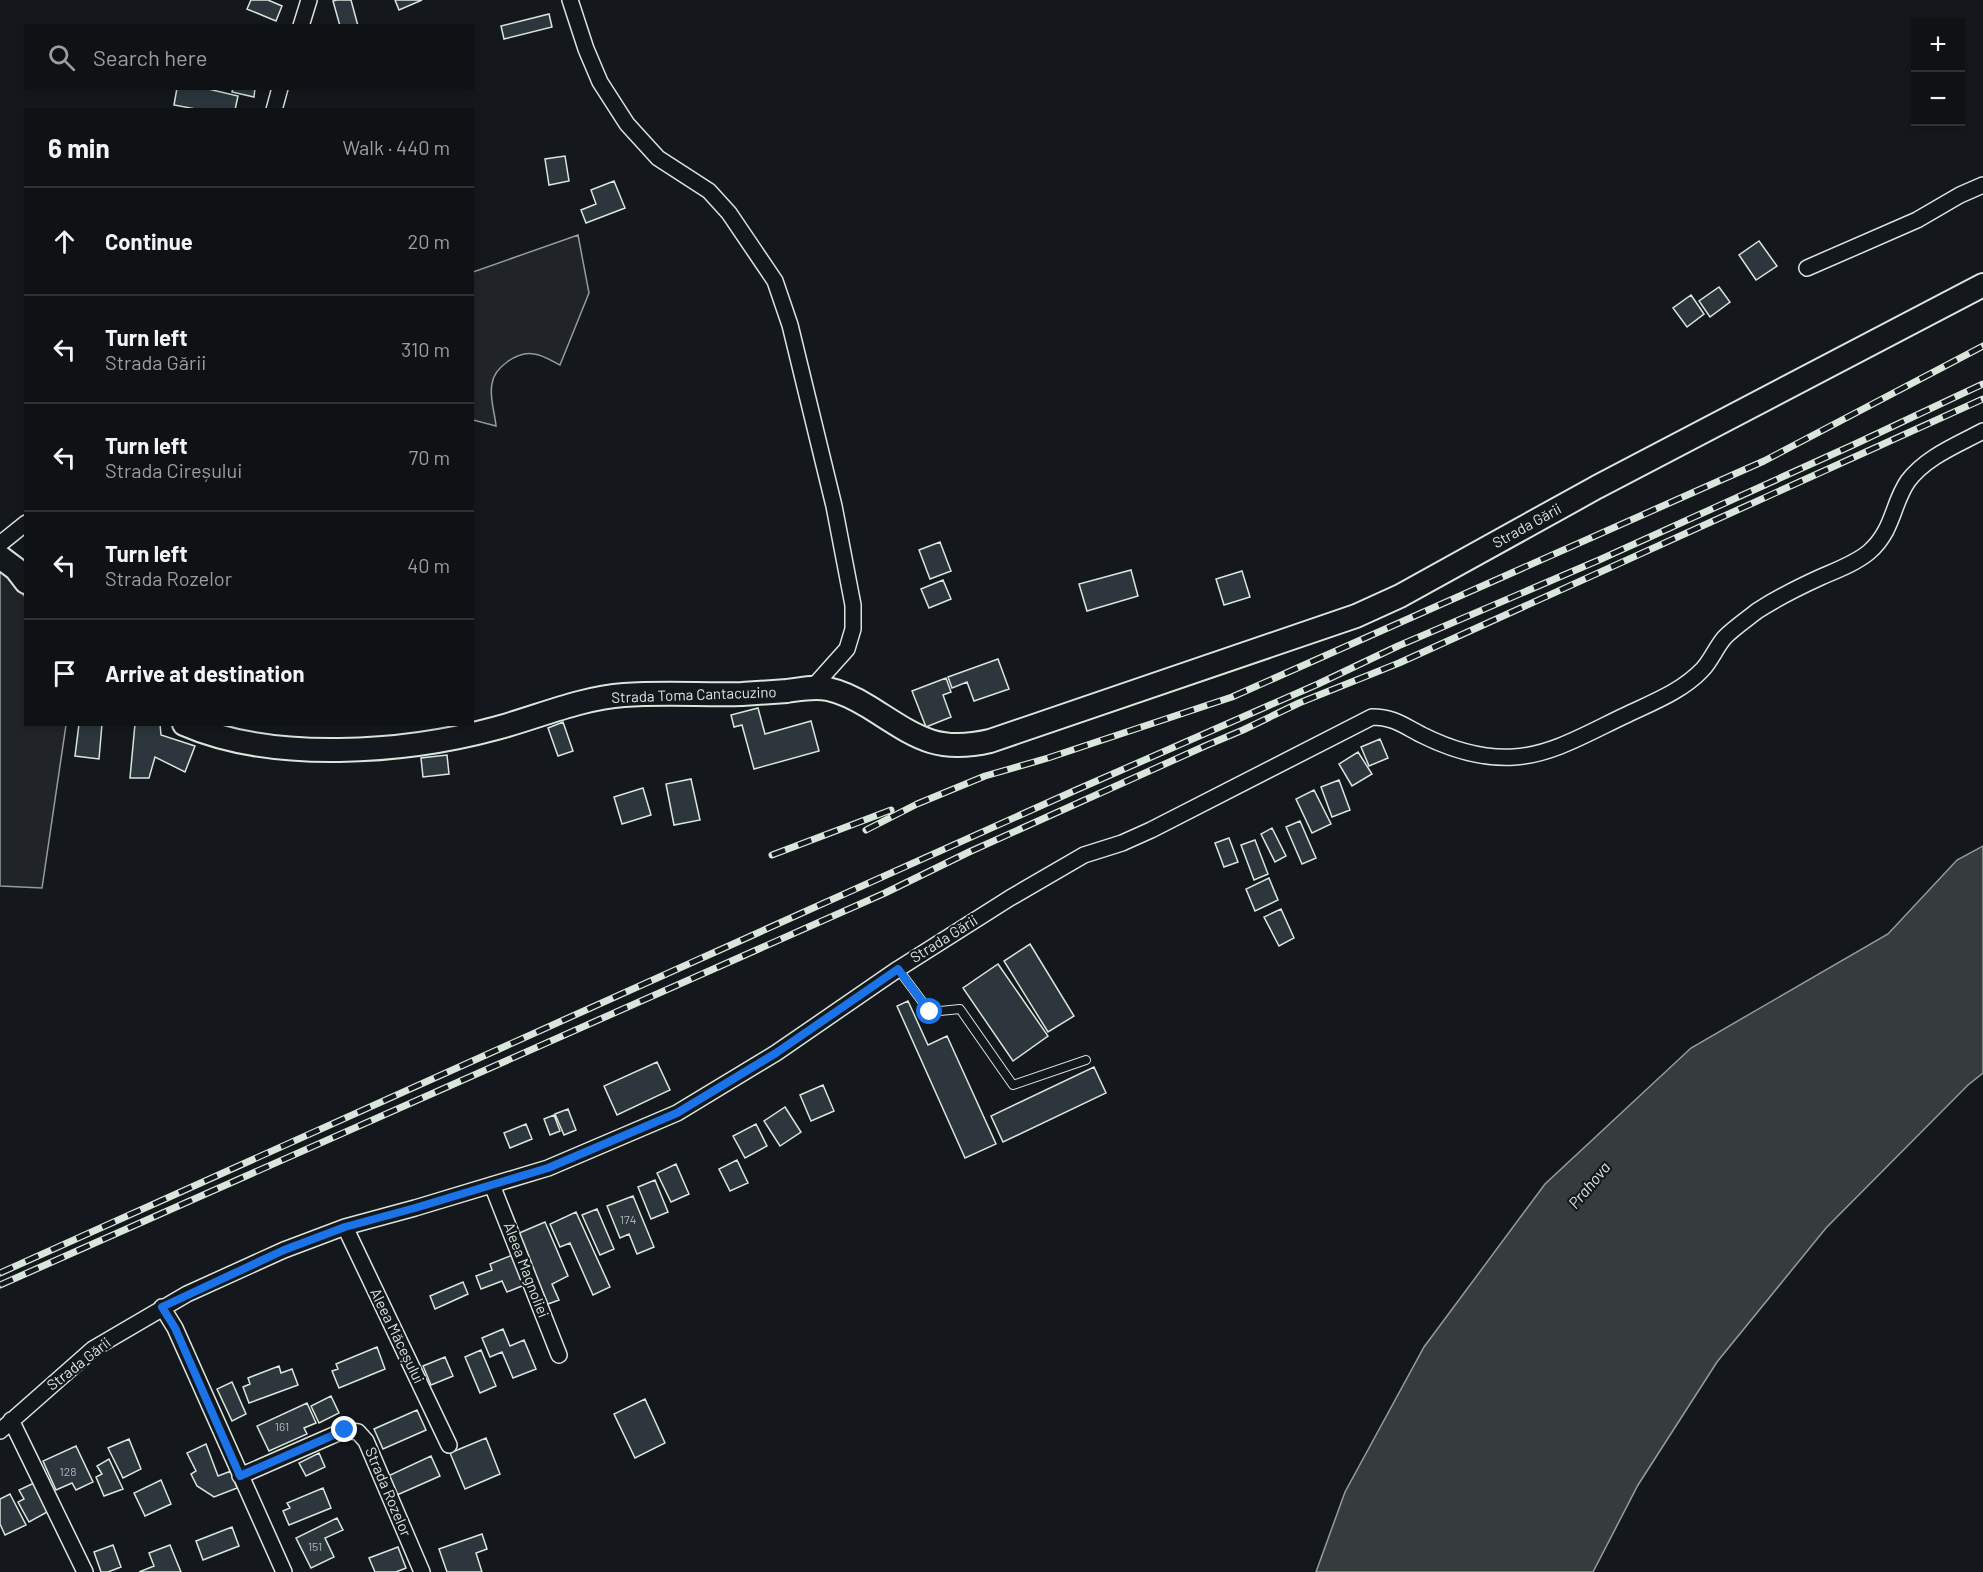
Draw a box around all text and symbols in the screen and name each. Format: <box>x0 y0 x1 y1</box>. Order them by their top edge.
map controls <box>1911 18 1965 126</box>
button: + <box>1911 18 1965 72</box>
search box <box>24 24 474 90</box>
icon: search <box>45 41 78 74</box>
text: Search here <box>93 44 207 70</box>
button: − <box>1911 72 1965 126</box>
text: 6 min <box>48 132 110 163</box>
text: Walk · 440 m <box>342 135 450 159</box>
icon: ahead <box>48 225 81 258</box>
text: Continue <box>105 228 193 254</box>
text: 20 m <box>407 229 450 253</box>
text: Turn left <box>105 324 188 350</box>
icon: left <box>48 333 81 366</box>
text: 310 m <box>401 337 450 361</box>
text: Strada Gării <box>105 350 206 374</box>
text: Turn left <box>105 432 188 458</box>
icon: left <box>48 441 81 474</box>
text: 70 m <box>409 445 450 469</box>
text: Strada Cireșului <box>105 458 242 482</box>
street label: Strada Gării <box>1489 499 1564 551</box>
text: Turn left <box>105 540 188 566</box>
icon: left <box>48 549 81 582</box>
text: 40 m <box>407 553 450 577</box>
text: Strada Rozelor <box>105 566 232 590</box>
icon: arrive <box>48 657 81 690</box>
text: Arrive at destination <box>105 660 304 686</box>
street label: Strada Toma Cantacuzino <box>611 682 777 706</box>
street label: Strada Gării <box>906 910 980 966</box>
route start <box>916 998 942 1024</box>
water label: Prahova <box>1564 1157 1614 1212</box>
house number: 174 <box>620 1212 636 1226</box>
street label: Aleea Magnoliei <box>500 1219 553 1320</box>
street label: Aleea Măceșului <box>367 1285 429 1386</box>
street label: Strada Gării <box>43 1333 114 1394</box>
route end <box>331 1416 357 1442</box>
house number: 161 <box>275 1419 289 1433</box>
street label: Strada Rozelor <box>362 1444 416 1539</box>
house number: 128 <box>60 1464 76 1478</box>
house number: 151 <box>308 1539 322 1553</box>

